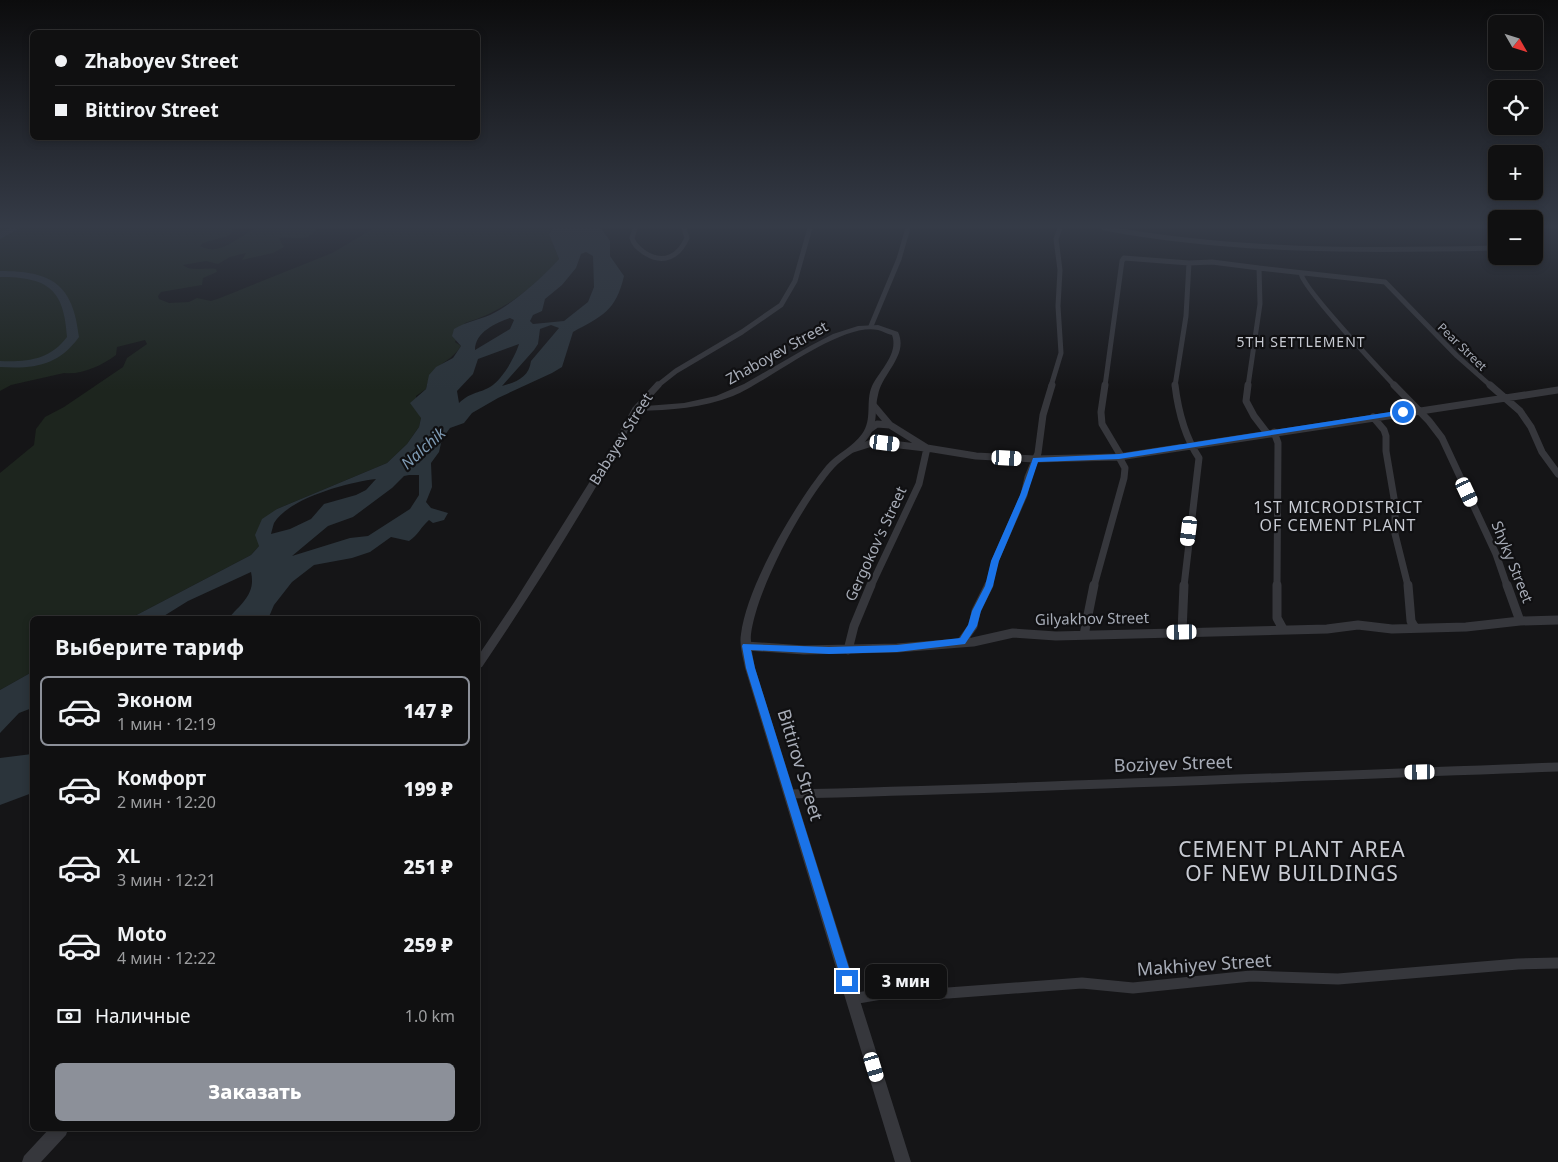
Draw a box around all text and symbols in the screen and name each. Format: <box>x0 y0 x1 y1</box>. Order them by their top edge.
north arrow <box>1488 15 1542 70</box>
map controls <box>1488 15 1543 265</box>
text: Zhaboyev Street <box>85 48 239 74</box>
button: locate <box>1488 80 1543 135</box>
text: Bittirov Street <box>85 97 219 123</box>
button: + <box>1488 145 1543 200</box>
button: − <box>1488 210 1543 265</box>
street label: Zhaboyev Street <box>722 316 831 388</box>
street label: Pear Street <box>1434 319 1491 375</box>
district label: 5TH SETTLEMENT <box>1236 332 1366 351</box>
street label: Babayev Street <box>584 388 657 488</box>
route start <box>1392 401 1414 423</box>
water label: Nalchik <box>396 421 451 474</box>
car <box>869 434 900 452</box>
car <box>991 450 1022 466</box>
car <box>1453 475 1480 509</box>
street label: Gergokov's Street <box>840 482 911 604</box>
district label: 1ST MICRODISTRICT OF СEMENT PLANT <box>1253 496 1423 536</box>
car <box>1179 515 1198 547</box>
street label: Shyky Street <box>1487 518 1539 606</box>
street label: Gilyakhov Street <box>1035 607 1150 629</box>
car <box>1166 624 1197 640</box>
text: Выберите тариф <box>55 631 244 661</box>
text: Эконом <box>117 687 193 713</box>
icon: car <box>57 689 102 734</box>
text: 147 ₽ <box>403 698 453 724</box>
street label: Bittirov Street <box>773 706 829 824</box>
text: 1 мин · 12:19 <box>117 713 216 735</box>
street label: Boziyev Street <box>1113 749 1233 777</box>
car <box>1404 764 1435 780</box>
text: Комфорт <box>117 765 206 791</box>
icon: car <box>57 767 102 812</box>
text: 199 ₽ <box>403 776 453 802</box>
text: 2 мин · 12:20 <box>117 791 216 813</box>
district label: CEMENT PLANT AREA OF NEW BUILDINGS <box>1178 835 1406 887</box>
text: XL <box>117 843 140 869</box>
icon: car <box>57 845 102 890</box>
text: 251 ₽ <box>403 854 453 880</box>
text: 3 мин · 12:21 <box>117 869 216 891</box>
text: Moto <box>117 921 167 947</box>
icon: car <box>57 923 102 968</box>
text: 259 ₽ <box>403 932 453 958</box>
text: 4 мин · 12:22 <box>117 947 216 969</box>
street label: Makhiyev Street <box>1136 947 1273 981</box>
callout: 3 мин <box>864 964 947 998</box>
route end <box>836 970 858 992</box>
text: 3 мин <box>882 970 930 992</box>
icon: cash <box>55 1002 83 1030</box>
text: Наличные <box>95 1003 190 1029</box>
text: 1.0 km <box>405 1005 455 1027</box>
car <box>862 1050 885 1084</box>
button: Заказать <box>55 1063 455 1121</box>

